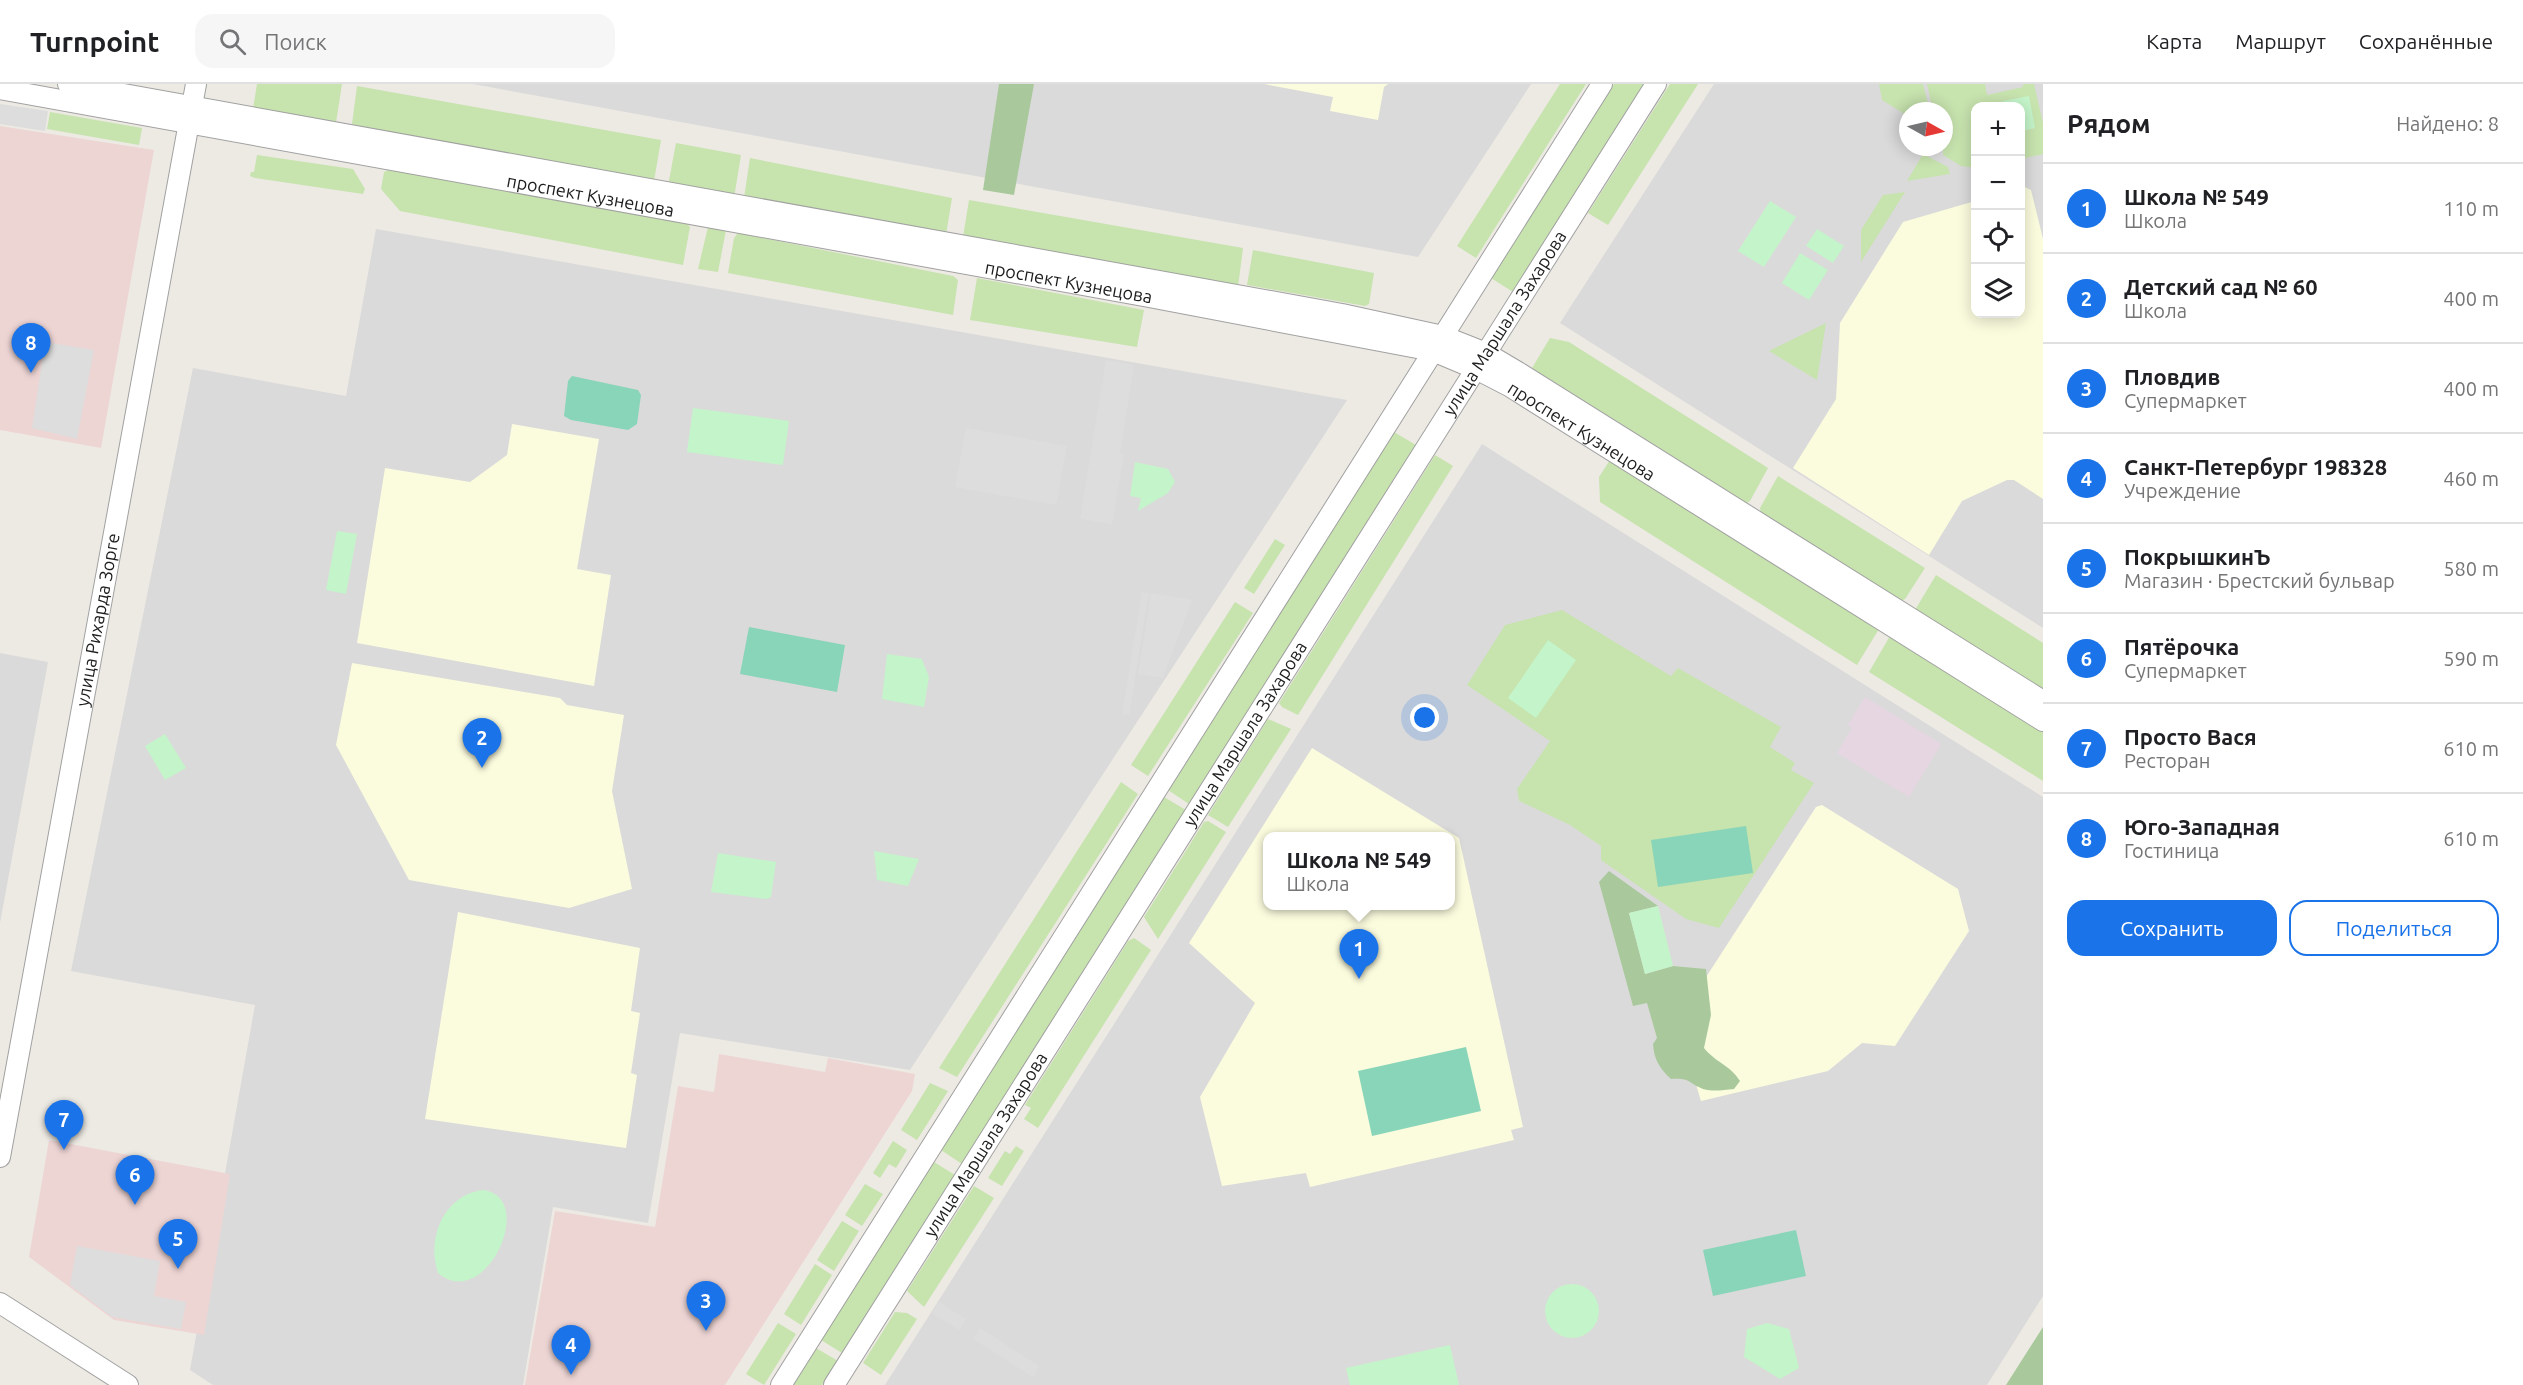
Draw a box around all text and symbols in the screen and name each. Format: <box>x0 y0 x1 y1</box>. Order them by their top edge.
search box <box>195 14 615 68</box>
icon: search <box>216 25 249 58</box>
text: Turnpoint <box>30 26 159 57</box>
text: Поиск <box>264 29 327 54</box>
text: Карта <box>2146 29 2202 53</box>
text: Маршрут <box>2235 29 2326 53</box>
text: Сохранённые <box>2359 29 2493 53</box>
north arrow <box>1899 102 1953 156</box>
map controls <box>1971 102 2025 318</box>
button: + <box>1971 102 2025 156</box>
text: Рядом <box>2067 109 2151 138</box>
text: Найдено: 8 <box>2396 112 2499 135</box>
button: − <box>1971 156 2025 210</box>
street label: проспект Кузнецова <box>505 170 676 220</box>
text: Школа № 549 <box>2124 184 2269 209</box>
text: 1 <box>2081 197 2092 220</box>
text: 110 m <box>2443 197 2499 220</box>
text: Школа <box>2124 209 2187 232</box>
button: locate <box>1971 210 2025 264</box>
street label: улица Маршала Захарова <box>1438 227 1570 419</box>
street label: проспект Кузнецова <box>984 257 1154 306</box>
button: layers <box>1971 264 2025 318</box>
text: Детский сад № 60 <box>2124 274 2318 299</box>
text: 2 <box>2081 287 2092 310</box>
text: 400 m <box>2443 287 2499 310</box>
text: Школа <box>2124 299 2187 322</box>
pin: 8 <box>12 324 51 373</box>
text: Пловдив <box>2124 364 2220 389</box>
street label: проспект Кузнецова <box>1505 377 1659 484</box>
text: 3 <box>2081 377 2092 400</box>
text: 400 m <box>2443 377 2499 400</box>
text: Супермаркет <box>2124 389 2247 412</box>
text: Санкт-Петербург 198328 <box>2124 454 2387 479</box>
text: 4 <box>2081 467 2092 490</box>
text: 460 m <box>2443 467 2499 490</box>
text: Учреждение <box>2124 479 2241 502</box>
street label: улица Рихарда Зорге <box>71 531 123 708</box>
text: ПокрышкинЪ <box>2124 544 2271 569</box>
text: 5 <box>2081 557 2092 580</box>
text: 580 m <box>2443 557 2499 580</box>
text: Магазин · Брестский бульвар <box>2124 569 2395 592</box>
text: Пятёрочка <box>2124 634 2239 659</box>
street label: улица Маршала Захарова <box>1179 637 1310 830</box>
text: 6 <box>2081 647 2092 670</box>
text: 590 m <box>2443 647 2499 670</box>
text: Супермаркет <box>2124 659 2247 682</box>
your location <box>1410 703 1439 732</box>
pin: 2 <box>462 718 502 768</box>
text: Просто Вася <box>2124 724 2257 749</box>
text: 7 <box>2081 737 2092 760</box>
text: 610 m <box>2443 737 2499 760</box>
text: Ресторан <box>2124 749 2210 772</box>
text: Юго-Западная <box>2124 814 2280 839</box>
text: 8 <box>2081 827 2092 850</box>
text: 610 m <box>2443 827 2499 850</box>
popup <box>1263 832 1455 910</box>
text: Гостиница <box>2124 839 2219 862</box>
text: Школа № 549 <box>1287 847 1431 872</box>
text: Школа <box>1287 872 1350 895</box>
button: Сохранить <box>2067 900 2277 956</box>
button: Поделиться <box>2289 900 2499 956</box>
pin: 1 <box>1340 930 1378 979</box>
street label: улица Маршала Захарова <box>919 1048 1051 1240</box>
pin: 7 <box>44 1100 84 1150</box>
pin: 6 <box>116 1156 154 1205</box>
pin: 5 <box>158 1220 198 1269</box>
pin: 3 <box>686 1282 726 1331</box>
pin: 4 <box>552 1326 590 1375</box>

